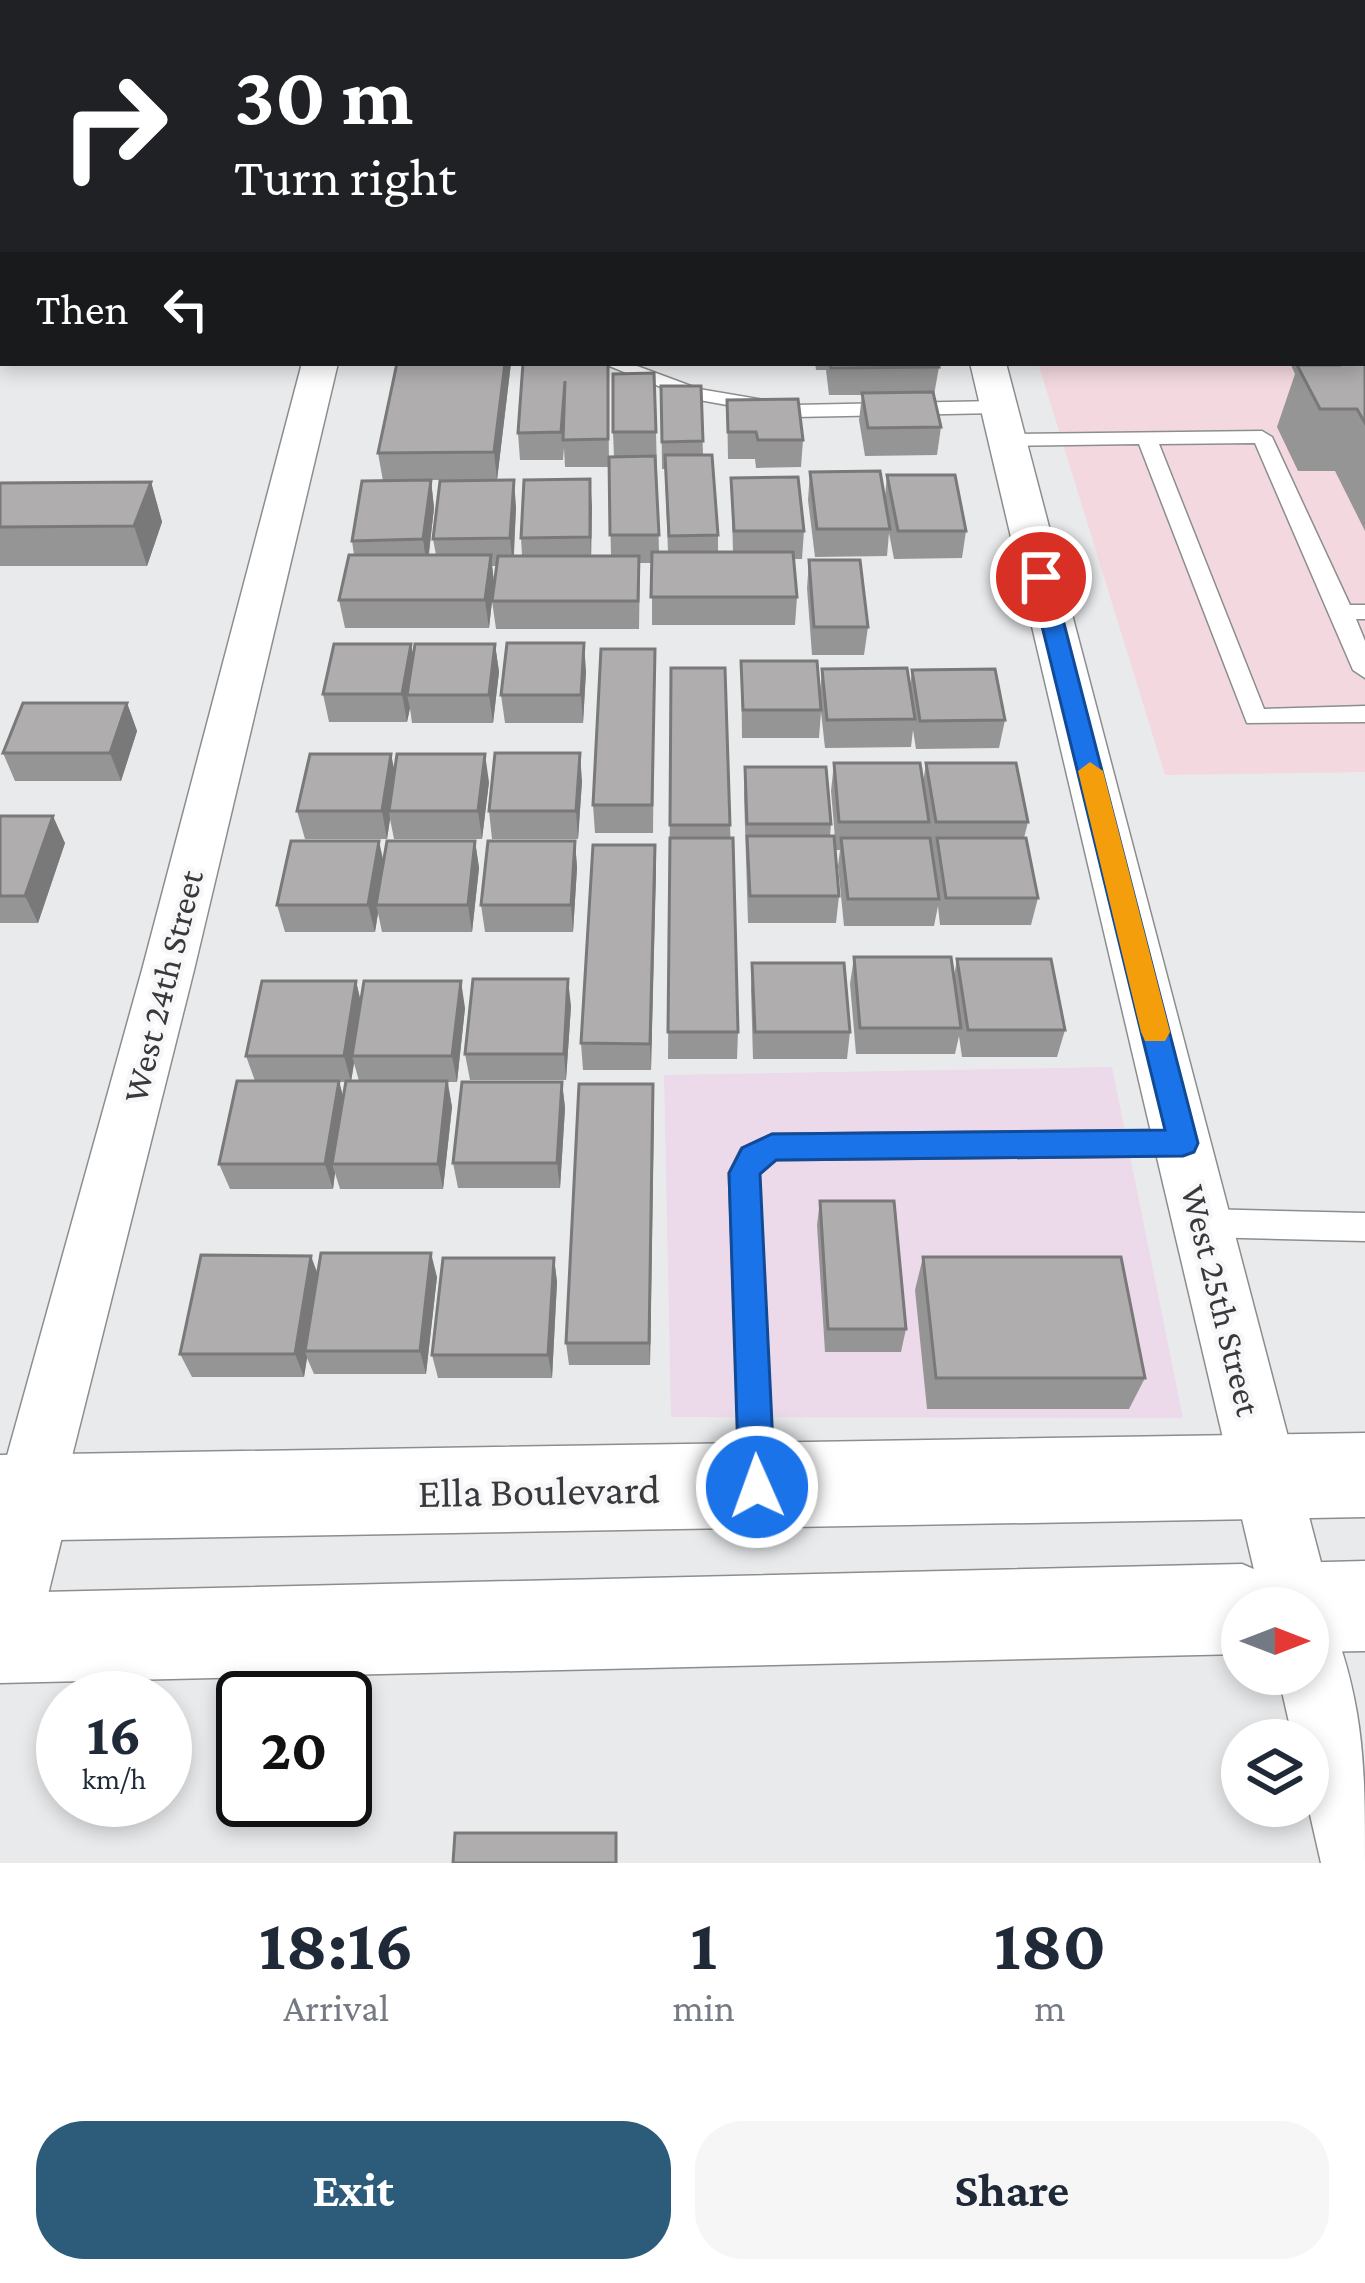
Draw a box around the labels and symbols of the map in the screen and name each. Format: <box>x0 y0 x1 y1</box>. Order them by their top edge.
pin <box>990 526 1092 628</box>
street label: West 24th Street <box>115 865 211 1107</box>
street label: West 25th Street <box>1173 1181 1269 1421</box>
position arrow <box>694 1424 820 1550</box>
street label: Ella Boulevard <box>417 1465 661 1516</box>
north arrow <box>1221 1587 1329 1695</box>
speed limit sign: 20 <box>216 1671 372 1827</box>

